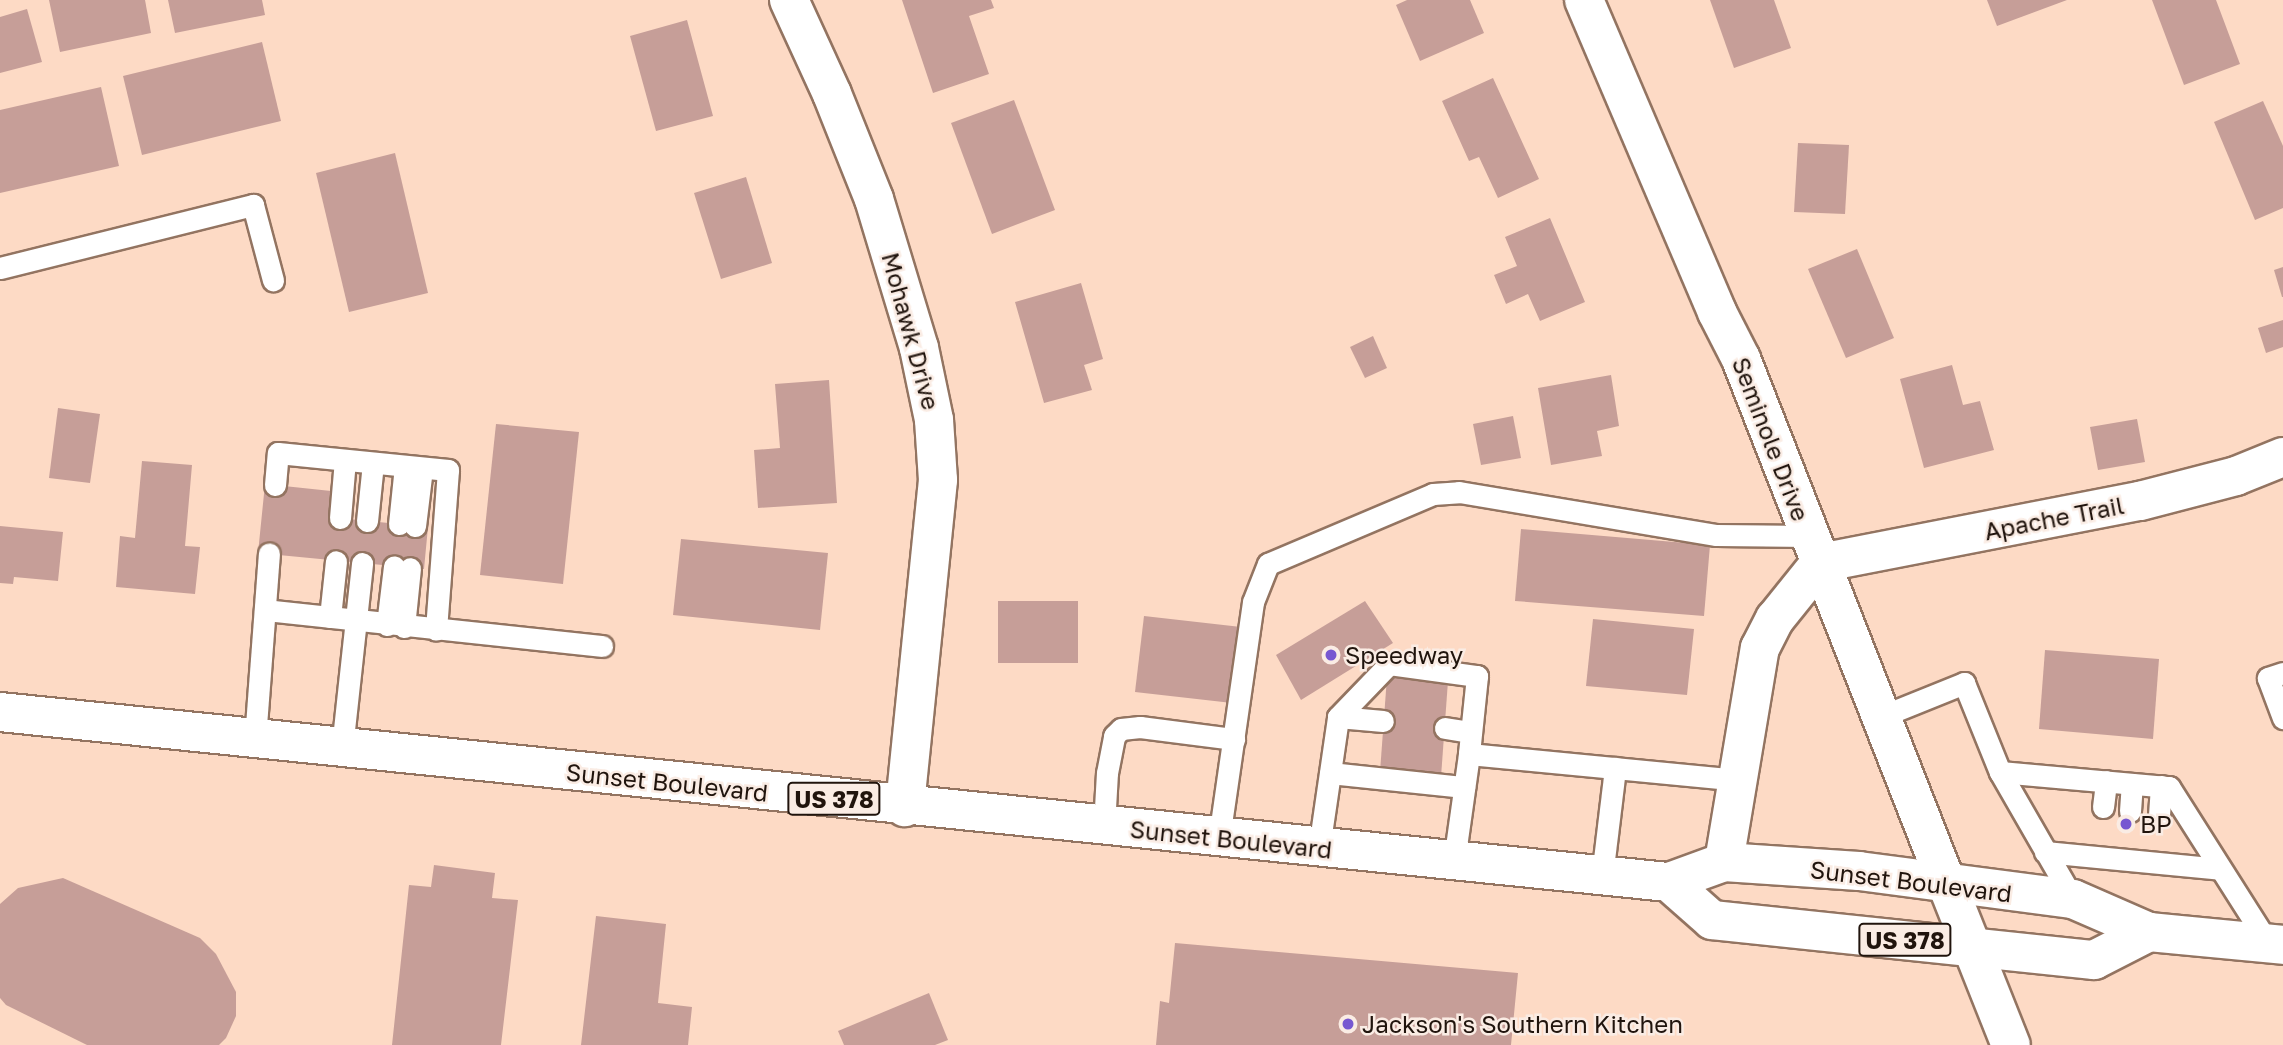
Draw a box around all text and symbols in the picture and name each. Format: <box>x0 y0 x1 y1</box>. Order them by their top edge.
street label: Mohawk Drive <box>876 249 946 413</box>
street label: Seminole Drive <box>1727 353 1815 525</box>
street label: Apache Trail <box>1982 490 2126 546</box>
place label: Speedway <box>1345 641 1463 669</box>
marker: Speedway <box>1323 647 1339 663</box>
street label: Sunset Boulevard <box>565 757 769 807</box>
road number: US 378 <box>787 779 881 818</box>
place label: BP <box>2140 810 2172 838</box>
street label: Sunset Boulevard <box>1129 814 1333 864</box>
marker: BP <box>2118 816 2134 832</box>
street label: Sunset Boulevard <box>1809 854 2013 908</box>
road number: US 378 <box>1858 920 1952 959</box>
place label: Jackson's Southern Kitchen <box>1362 1010 1683 1038</box>
marker: Jackson's Southern Kitchen <box>1340 1016 1356 1032</box>

